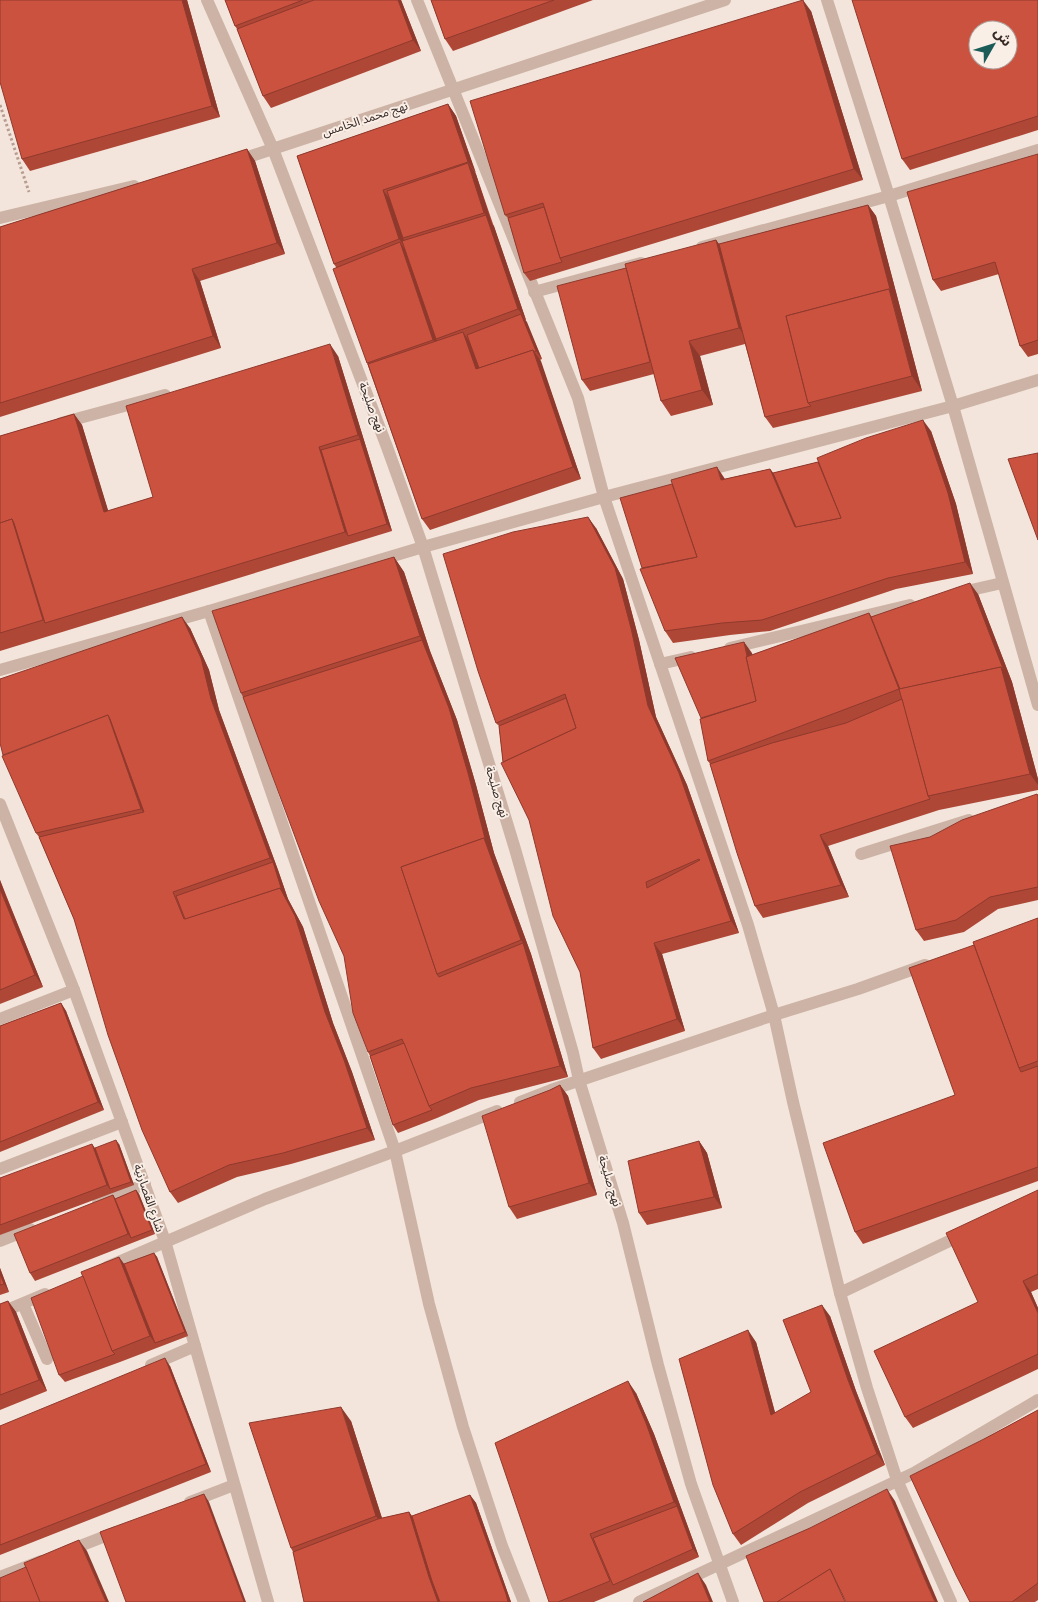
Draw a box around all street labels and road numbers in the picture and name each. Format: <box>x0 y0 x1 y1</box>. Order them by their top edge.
street label: نهج محمد الخامس <box>320 99 410 141</box>
street label: نهج صليحة <box>354 380 388 435</box>
street label: نهج صليحة <box>481 765 511 820</box>
street label: نهج صليحة <box>594 1154 624 1209</box>
street label: شارع القصارنية <box>129 1162 167 1234</box>

